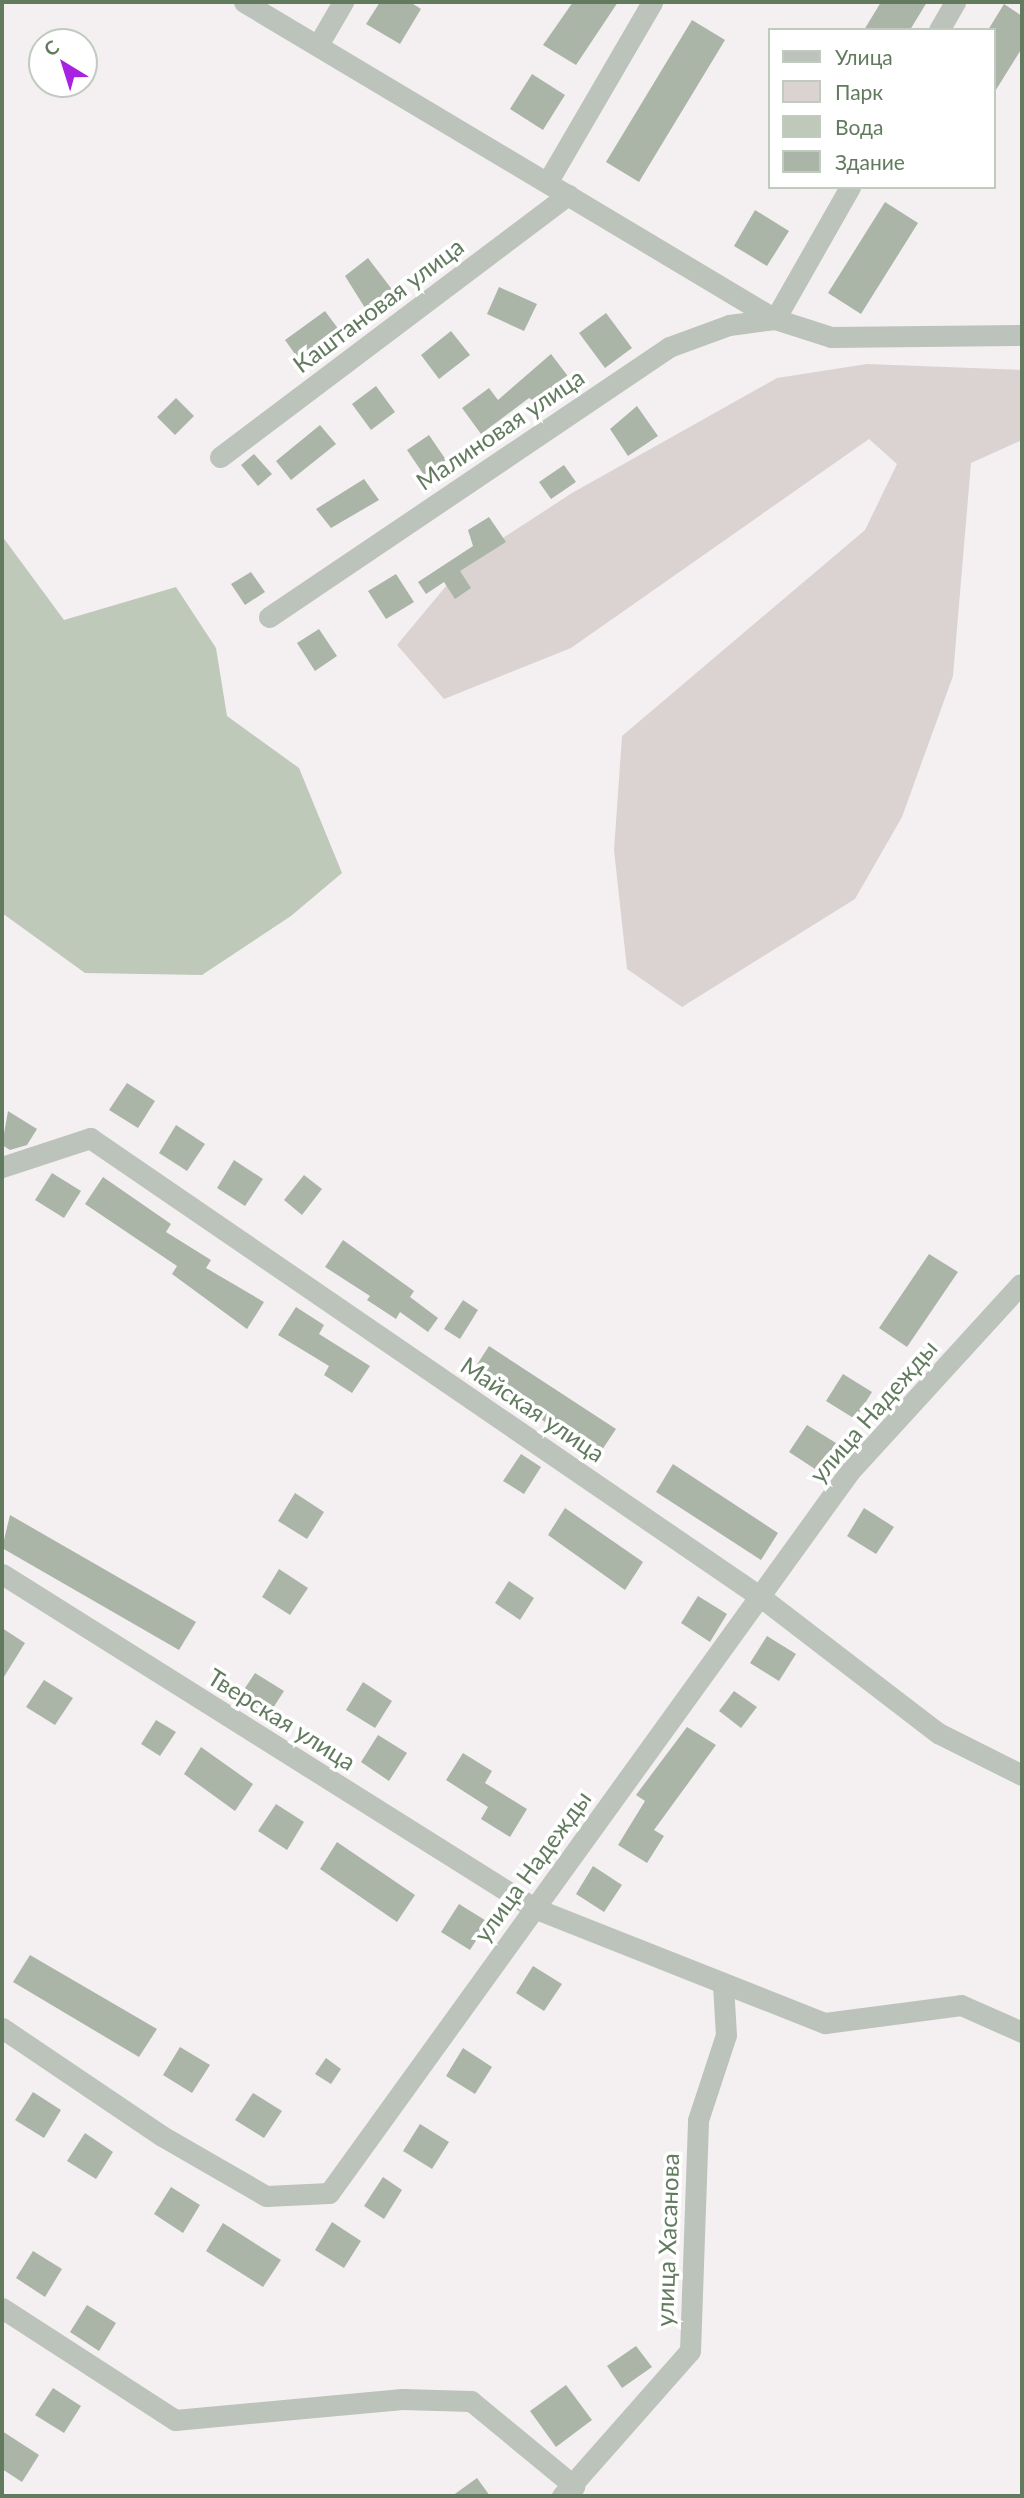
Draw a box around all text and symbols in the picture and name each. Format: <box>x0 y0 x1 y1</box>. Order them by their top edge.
north arrow <box>28 28 98 98</box>
legend <box>768 28 996 189</box>
text: С <box>39 35 63 61</box>
text: Улица <box>835 44 893 69</box>
text: Парк <box>835 79 883 104</box>
text: Вода <box>835 114 883 139</box>
text: Здание <box>835 149 905 174</box>
street label: Каштановая улица <box>287 232 469 378</box>
street label: Малиновая улица <box>411 362 589 496</box>
street label: улица Надежды <box>803 1334 943 1488</box>
street label: Майская улица <box>456 1350 610 1468</box>
street label: Тверская улица <box>203 1662 361 1776</box>
street label: улица Надежды <box>467 1785 597 1947</box>
street label: улица Хасанова <box>650 2153 684 2327</box>

